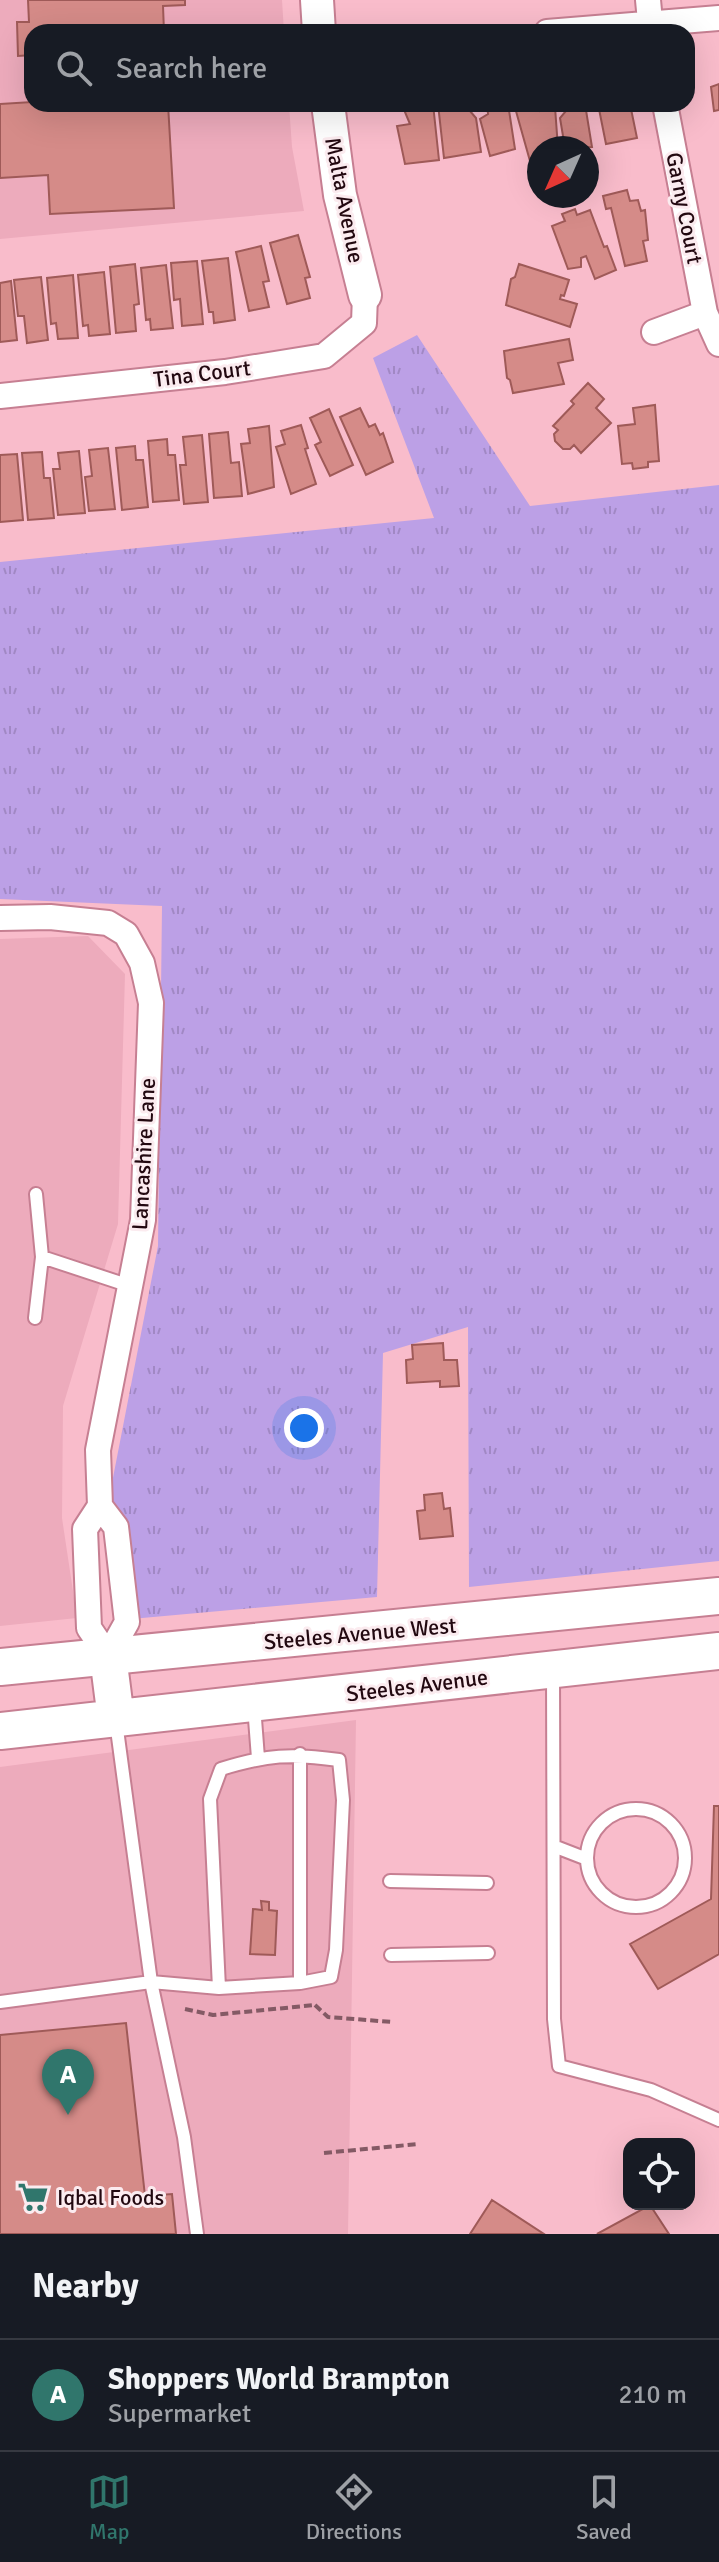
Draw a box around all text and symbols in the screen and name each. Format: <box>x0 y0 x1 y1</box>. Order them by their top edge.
search box <box>24 24 695 112</box>
icon: search <box>52 46 96 90</box>
text: Search here <box>116 50 267 87</box>
street label: Malta Avenue <box>319 135 370 265</box>
north arrow <box>527 136 599 208</box>
street label: Garny Court <box>660 150 709 266</box>
street label: Tina Court <box>152 354 252 393</box>
street label: Lancashire Lane <box>126 1077 161 1231</box>
your location <box>284 1408 324 1448</box>
street label: Steeles Avenue West <box>263 1612 458 1655</box>
street label: Steeles Avenue <box>345 1663 489 1708</box>
pin: A <box>42 2049 94 2115</box>
map controls <box>623 2138 695 2210</box>
button: locate <box>623 2138 695 2210</box>
supermarket icon: Iqbal Foods <box>16 2180 50 2214</box>
place label: Iqbal Foods <box>57 2184 164 2211</box>
text: Nearby <box>32 2265 139 2307</box>
text: Shoppers World Brampton <box>108 2361 450 2398</box>
text: A <box>50 2379 66 2411</box>
text: 210 m <box>618 2379 687 2411</box>
text: Supermarket <box>108 2398 251 2430</box>
tab: Map <box>87 2470 131 2545</box>
tab: Directions <box>306 2470 402 2545</box>
tab: Saved <box>576 2470 632 2545</box>

